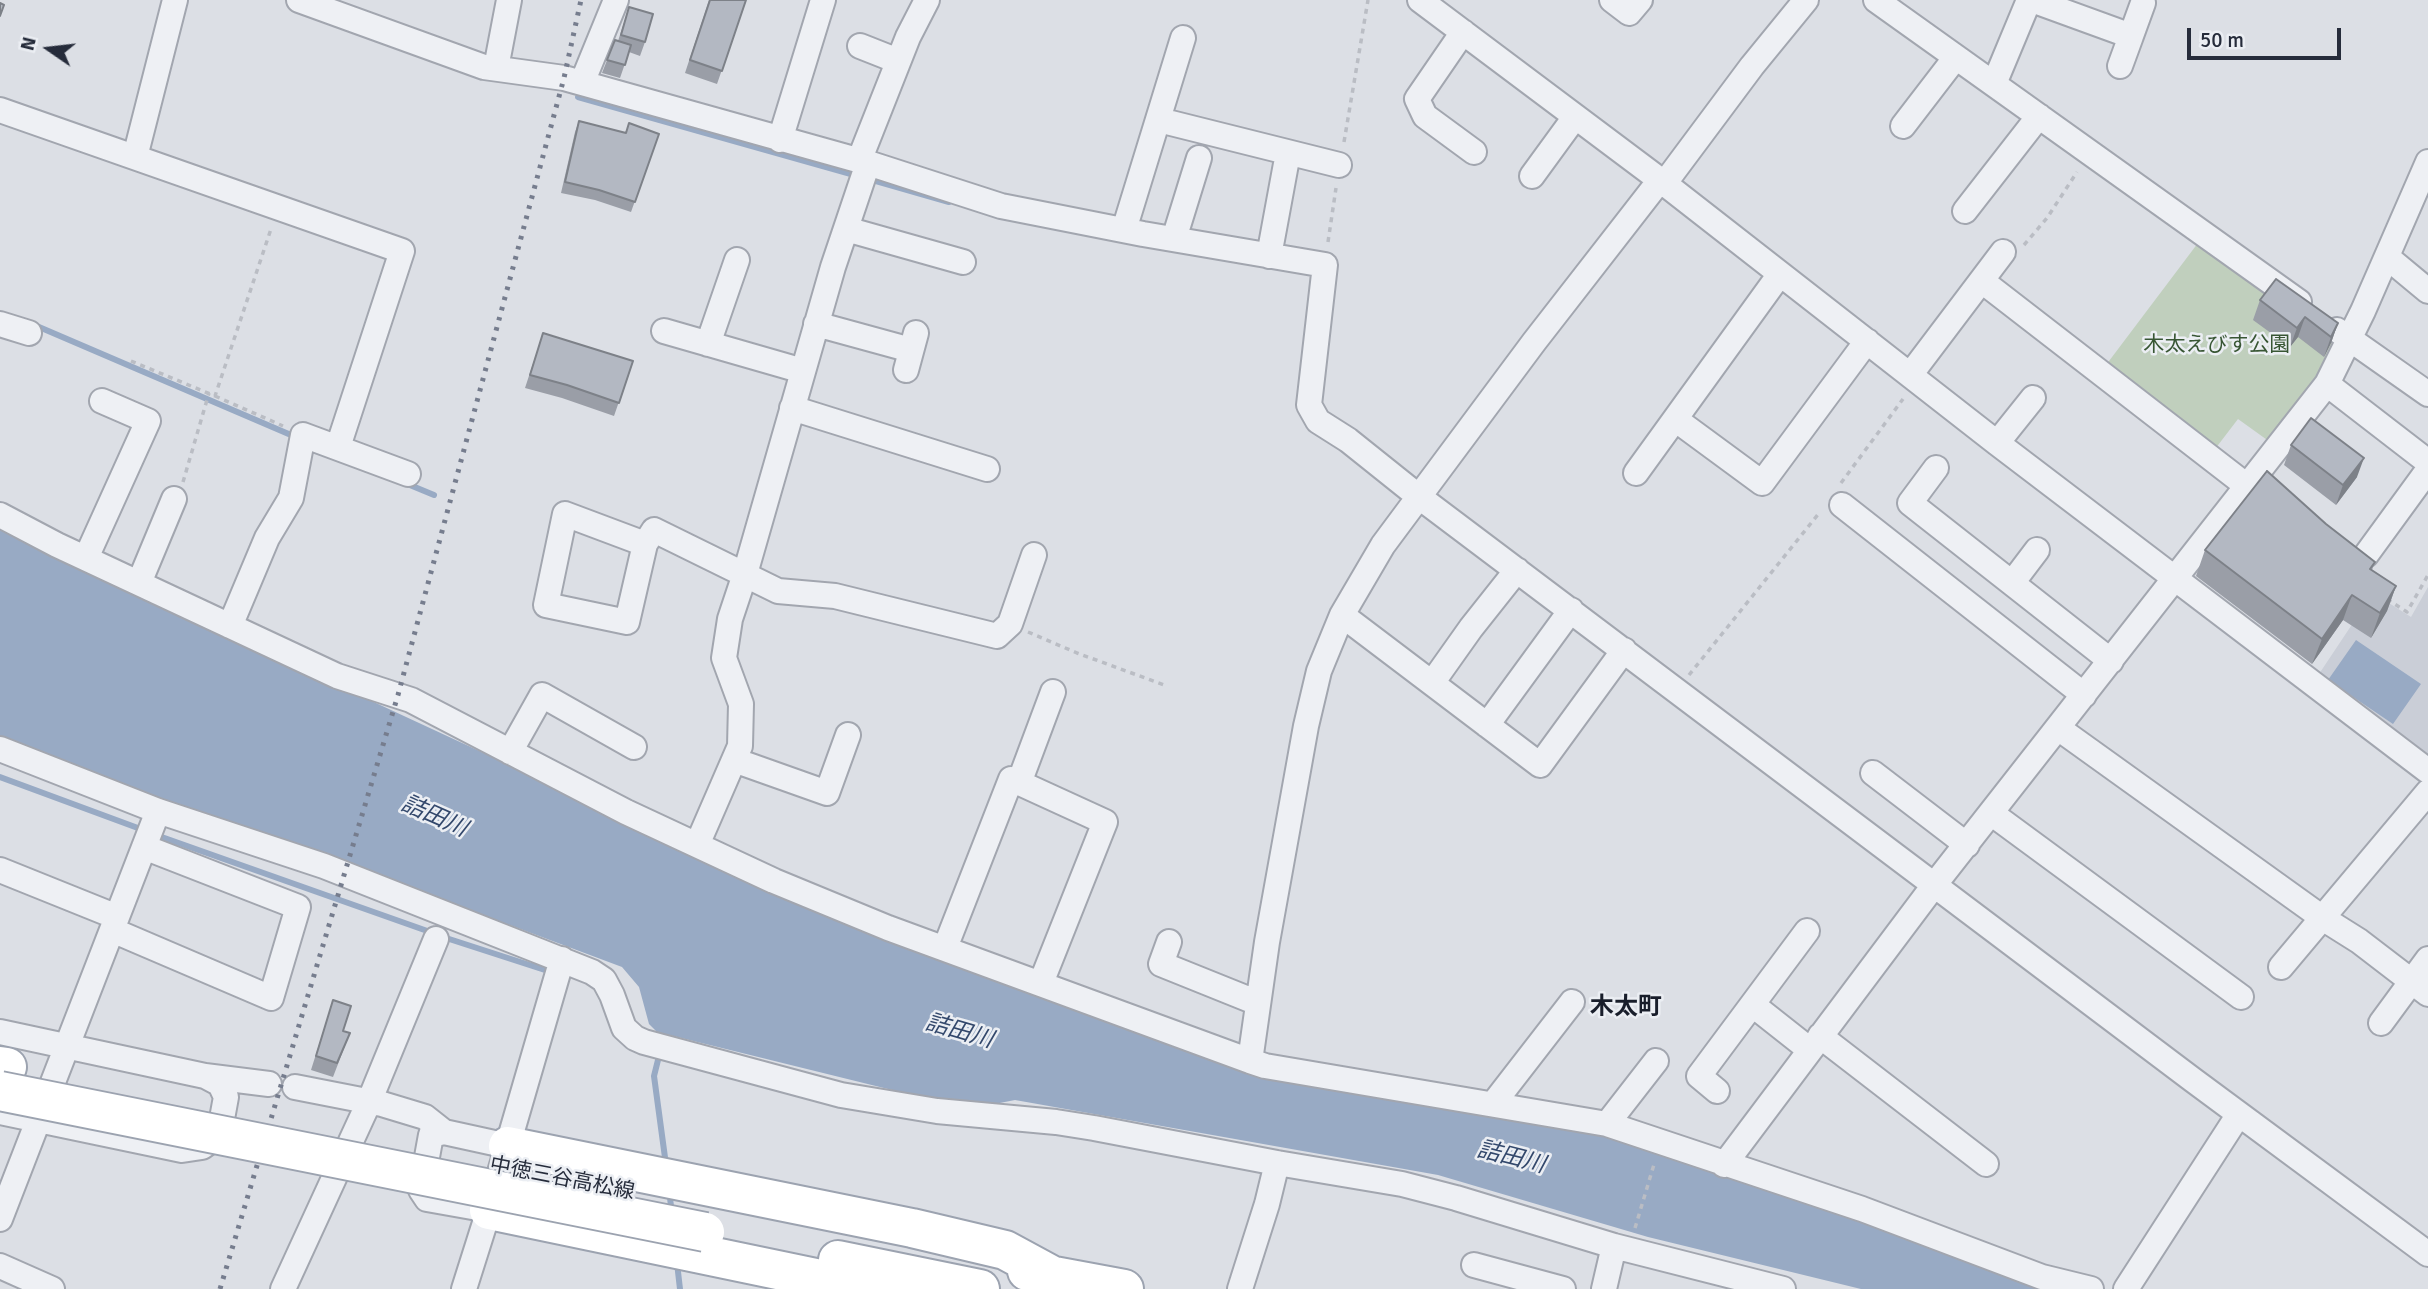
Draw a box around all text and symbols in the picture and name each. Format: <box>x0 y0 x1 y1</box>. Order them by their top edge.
north arrow <box>14 14 84 84</box>
scale bar <box>2190 14 2344 58</box>
text: 50 m <box>2200 27 2244 53</box>
text: N <box>15 35 42 53</box>
park label: 木太えびす公園 <box>2144 332 2290 358</box>
water label: 詰田川 <box>397 790 471 844</box>
district label: 木太町 <box>1590 994 1662 1022</box>
water label: 詰田川 <box>922 1009 996 1055</box>
water label: 詰田川 <box>1474 1136 1548 1180</box>
street label: 中徳三谷高松線 <box>487 1153 637 1205</box>

